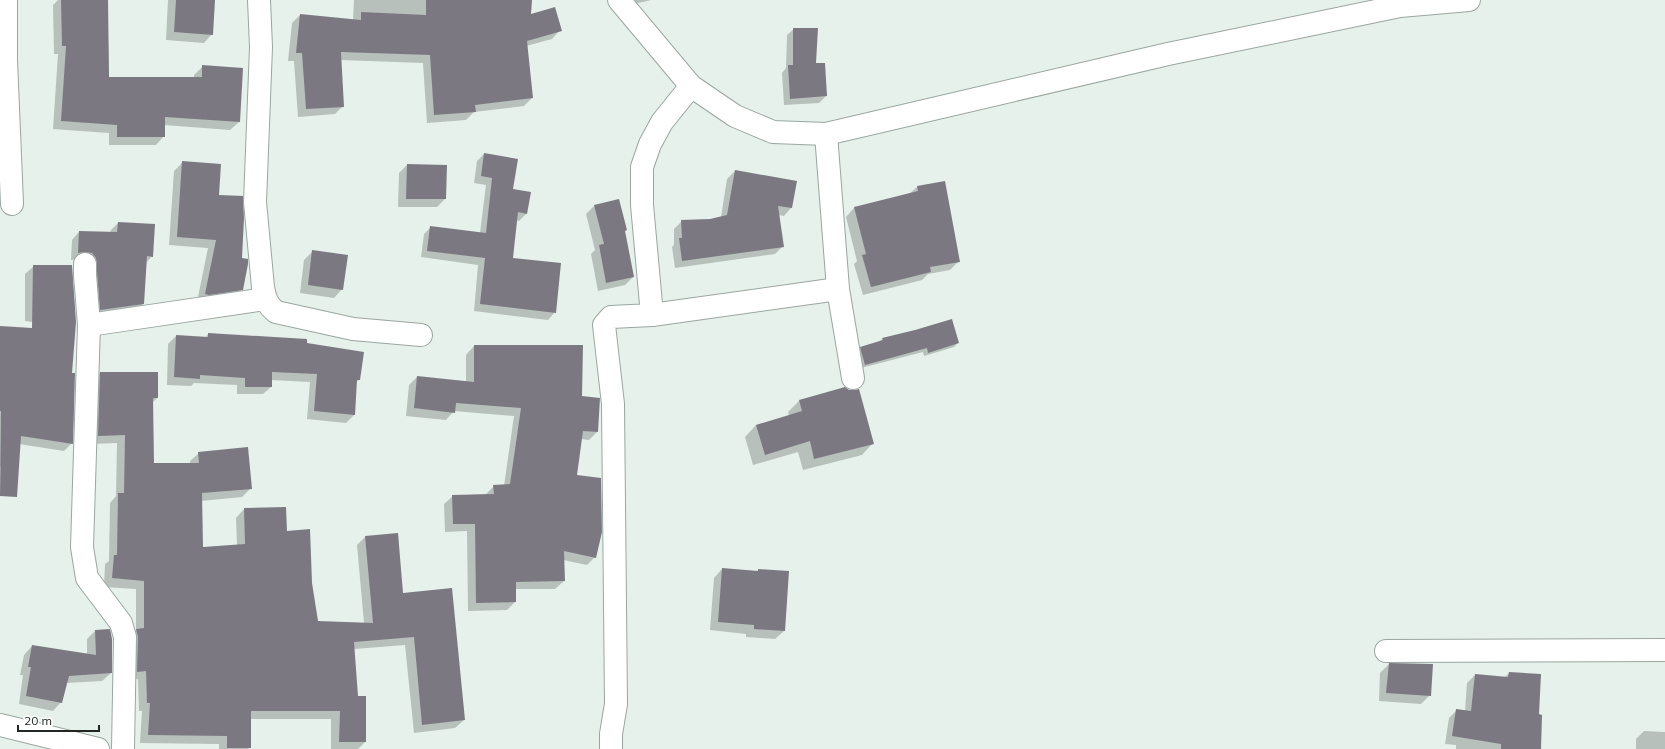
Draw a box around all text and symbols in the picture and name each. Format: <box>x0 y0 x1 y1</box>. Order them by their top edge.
scale bar <box>18 707 99 733</box>
text: 20 m <box>24 713 52 728</box>

